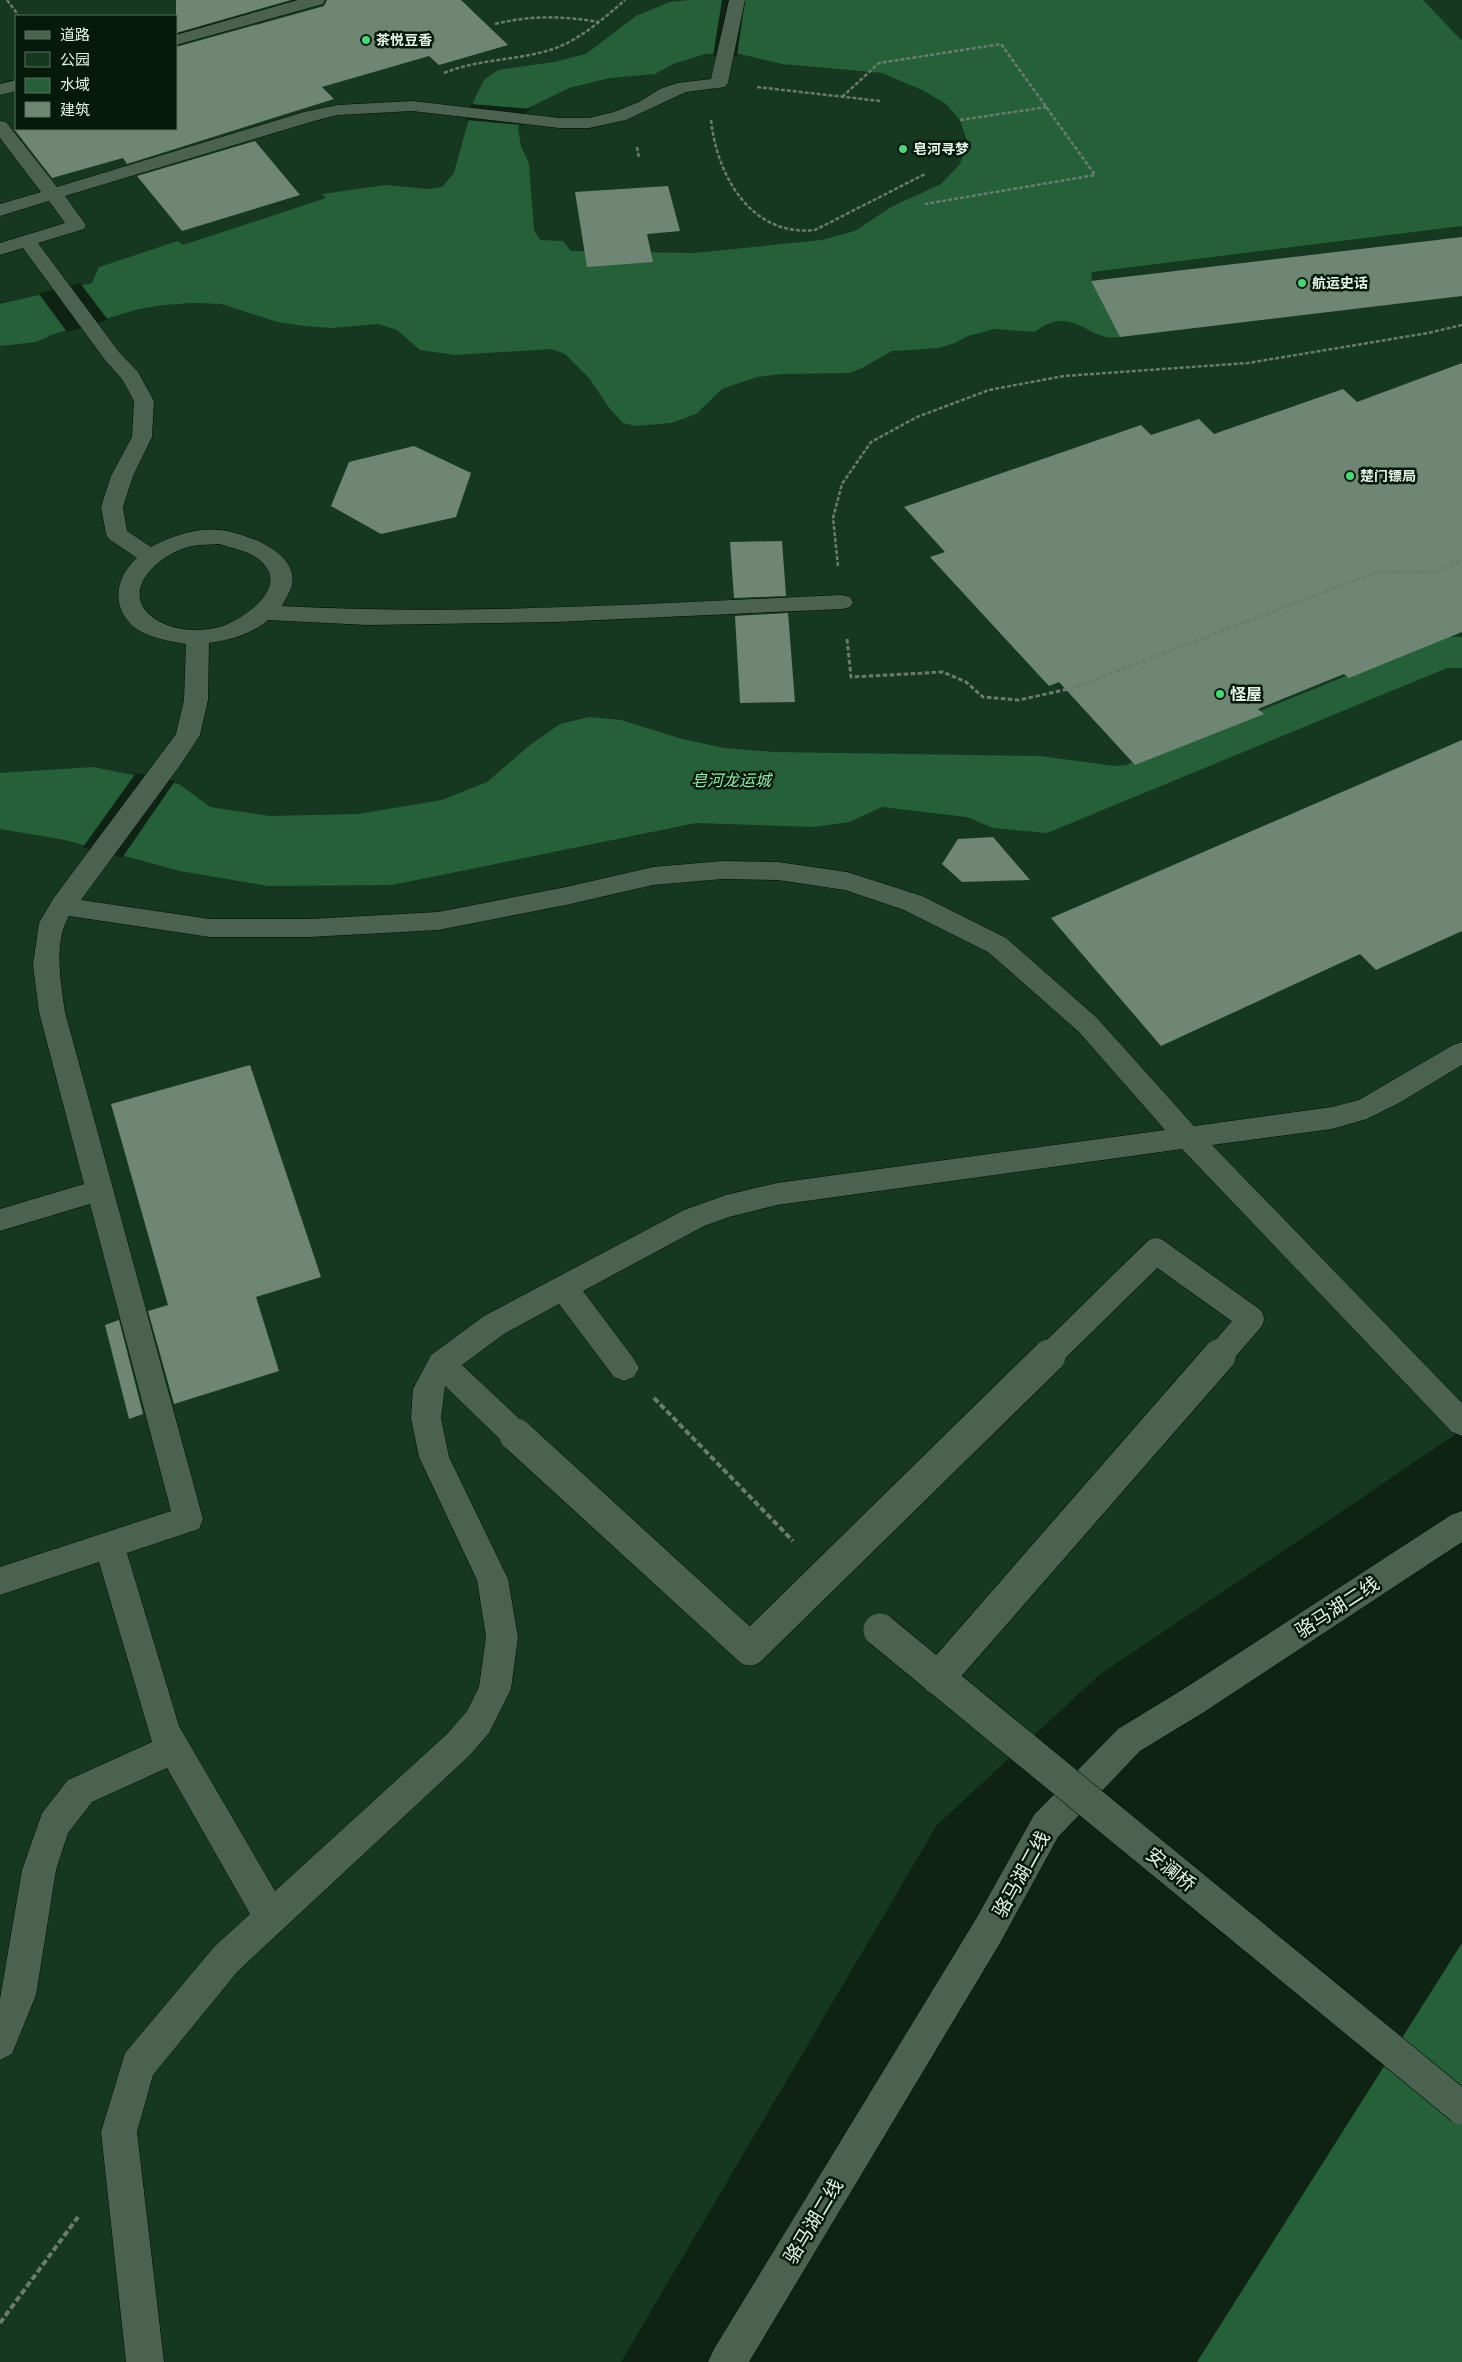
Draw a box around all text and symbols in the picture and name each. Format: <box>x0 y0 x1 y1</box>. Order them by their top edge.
legend <box>15 15 178 130</box>
text: 道路 <box>60 25 90 44</box>
place label: 茶悦豆香 <box>376 31 432 49</box>
marker: 茶悦豆香 <box>360 34 372 46</box>
text: 公园 <box>60 50 90 69</box>
text: 水域 <box>60 75 90 94</box>
text: 建筑 <box>60 100 90 119</box>
place label: 皂河寻梦 <box>913 140 969 158</box>
marker: 皂河寻梦 <box>897 143 909 155</box>
place label: 航运史话 <box>1312 274 1368 292</box>
marker: 航运史话 <box>1296 277 1308 289</box>
place label: 楚门镖局 <box>1360 467 1416 485</box>
marker: 楚门镖局 <box>1344 470 1356 482</box>
place label: 怪屋 <box>1230 684 1262 704</box>
marker: 怪屋 <box>1214 688 1226 700</box>
park label: 皂河龙运城 <box>691 770 773 790</box>
street label: 骆马湖二线 <box>1291 1572 1383 1643</box>
street label: 骆马湖二线 <box>988 1827 1055 1921</box>
street label: 安澜桥 <box>1141 1843 1200 1896</box>
street label: 骆马湖二线 <box>779 2175 848 2268</box>

